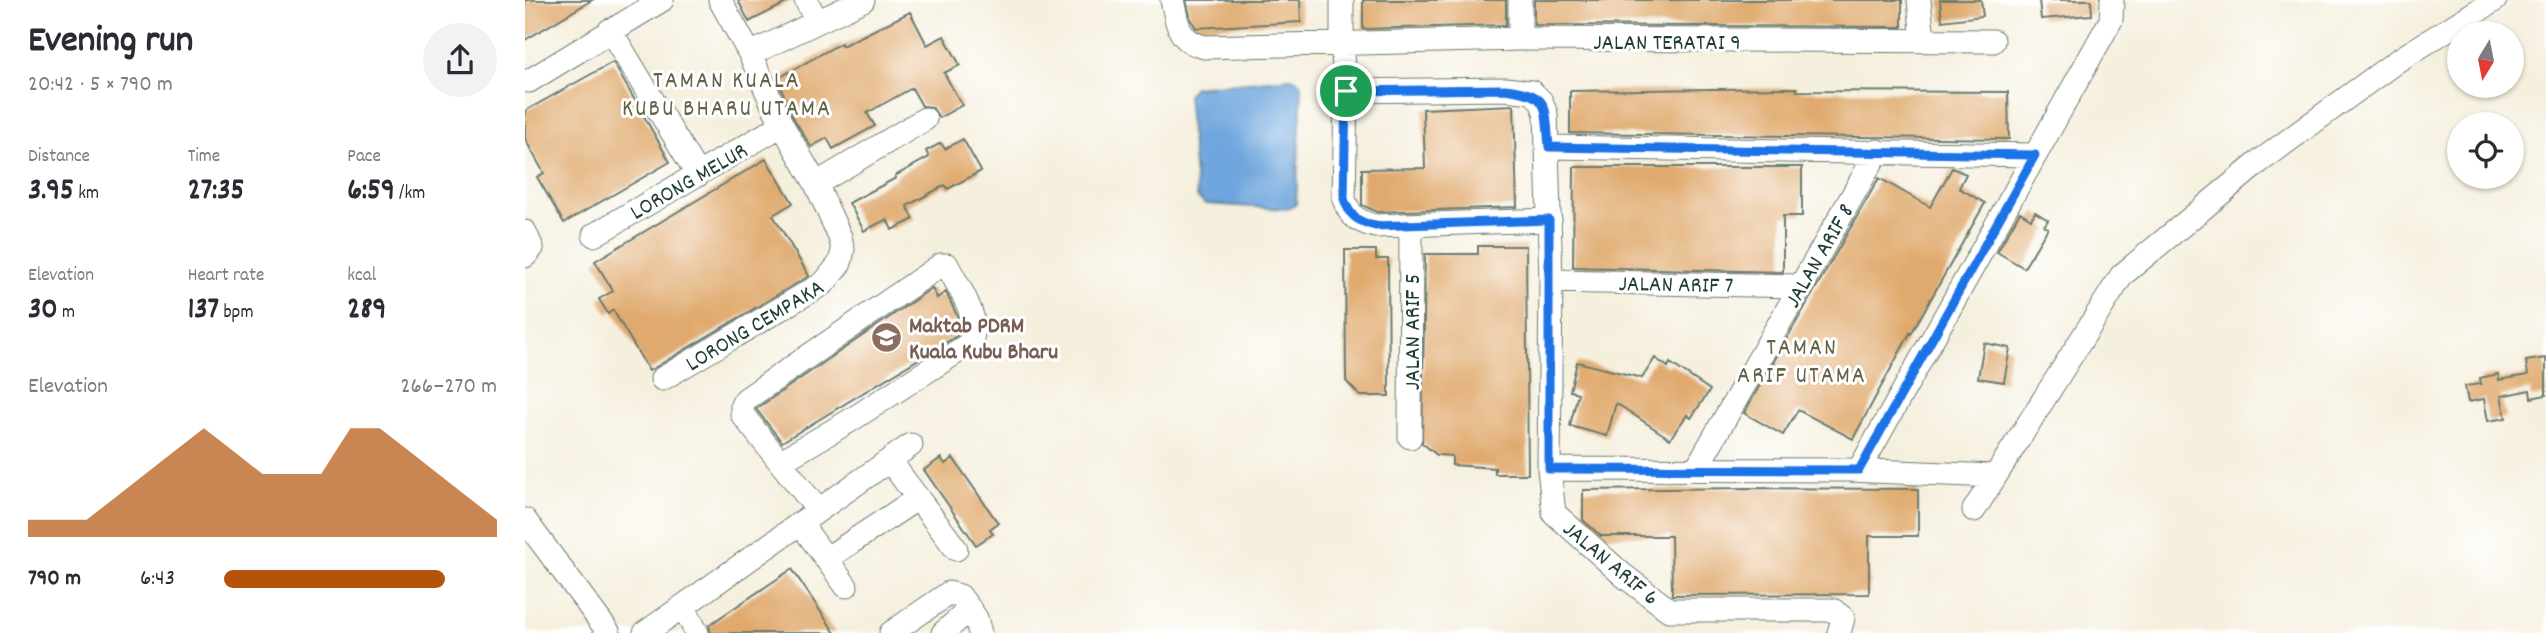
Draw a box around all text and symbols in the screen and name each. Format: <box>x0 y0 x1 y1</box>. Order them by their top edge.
text: Evening run <box>28 15 193 70</box>
north arrow <box>2447 21 2523 98</box>
map controls <box>2447 21 2524 189</box>
button: share <box>423 23 497 97</box>
street label: JALAN TERATAI 9 <box>1593 28 1741 61</box>
pin <box>1316 61 1376 121</box>
district label: TAMAN KUALA KUBU BHARU UTAMA <box>622 65 832 127</box>
text: 20:42 · 5 × 790 m <box>28 69 173 102</box>
icon: arrive <box>1327 72 1365 110</box>
button: locate <box>2447 112 2524 189</box>
street label: LORONG MELUR <box>625 136 755 230</box>
text: Distance <box>28 144 90 171</box>
text: Time <box>188 144 220 171</box>
text: Pace <box>347 144 381 171</box>
text: 3.95 <box>28 171 74 214</box>
text: 27:35 <box>188 171 244 214</box>
text: 6:59 <box>347 171 395 214</box>
text: km <box>74 181 99 208</box>
text: /km <box>395 181 425 208</box>
street label: JALAN ARIF 8 <box>1778 199 1864 315</box>
text: Elevation <box>28 263 94 290</box>
text: Heart rate <box>188 263 264 290</box>
text: kcal <box>347 263 376 290</box>
street label: JALAN ARIF 7 <box>1618 269 1734 304</box>
street label: LORONG CEMPAKA <box>680 272 831 382</box>
street label: JALAN ARIF 5 <box>1398 274 1431 390</box>
text: 30 <box>28 290 58 333</box>
text: 137 <box>188 290 219 333</box>
text: 289 <box>347 290 386 333</box>
text: m <box>58 300 75 327</box>
text: bpm <box>219 300 253 327</box>
place label: Maktab PDRM Kuala Kubu Bharu <box>909 311 1058 370</box>
school or university icon: Maktab PDRM Kuala Kubu Bharu <box>869 320 903 354</box>
district label: TAMAN ARIF UTAMA <box>1737 332 1867 394</box>
text: Elevation <box>28 371 108 404</box>
text: 266–270 m <box>401 371 497 404</box>
street label: JALAN ARIF 6 <box>1554 514 1665 615</box>
text: 790 m <box>28 563 81 596</box>
text: 6:43 <box>140 563 175 596</box>

